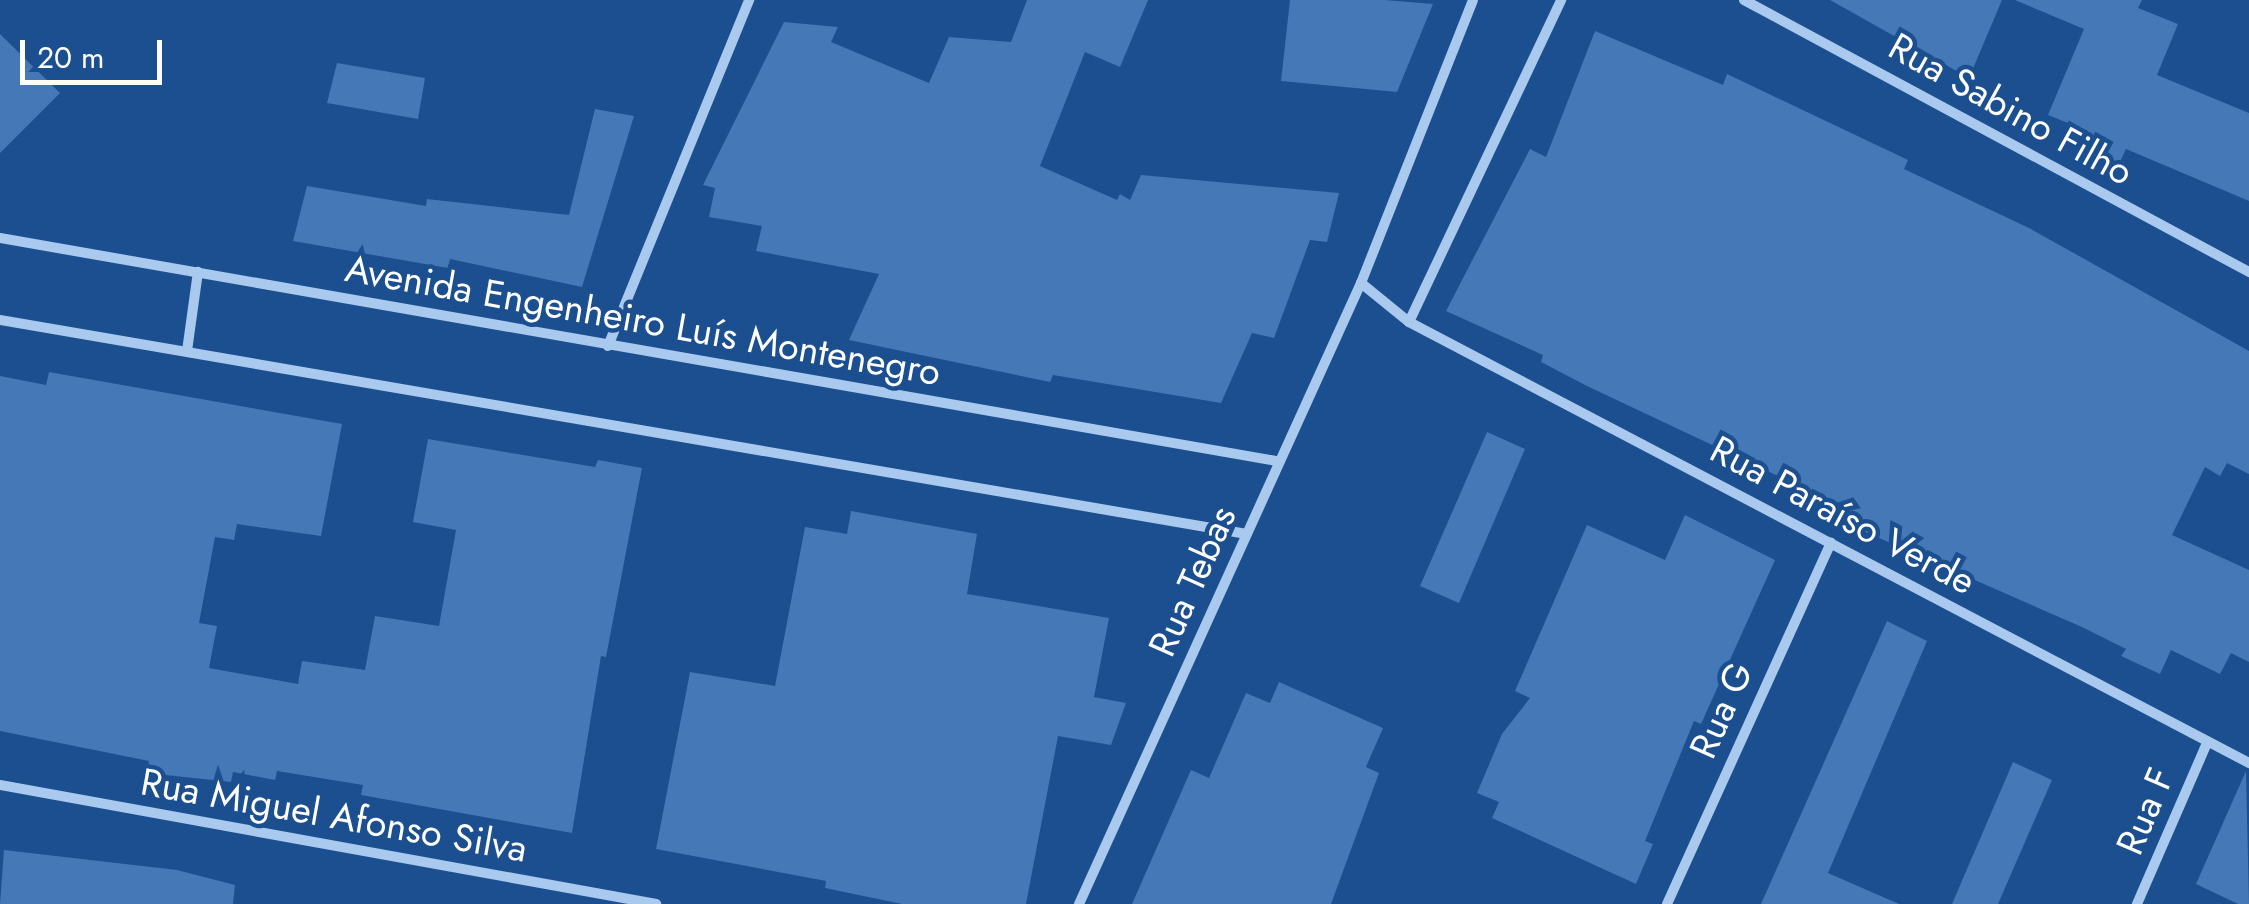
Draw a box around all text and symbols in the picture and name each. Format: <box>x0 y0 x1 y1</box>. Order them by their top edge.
scale bar <box>25 20 168 82</box>
street label: Rua Sabino Filho <box>1881 23 2141 195</box>
text: 20 m <box>37 36 104 79</box>
street label: Avenida Engenheiro Luís Montenegro <box>342 245 944 395</box>
street label: Rua Paraíso Verde <box>1703 426 1983 604</box>
street label: Rua Tebas <box>1139 499 1245 663</box>
street label: Rua G <box>1680 655 1762 765</box>
street label: Rua Miguel Afonso Silva <box>137 759 531 871</box>
street label: Rua F <box>2106 761 2184 861</box>

